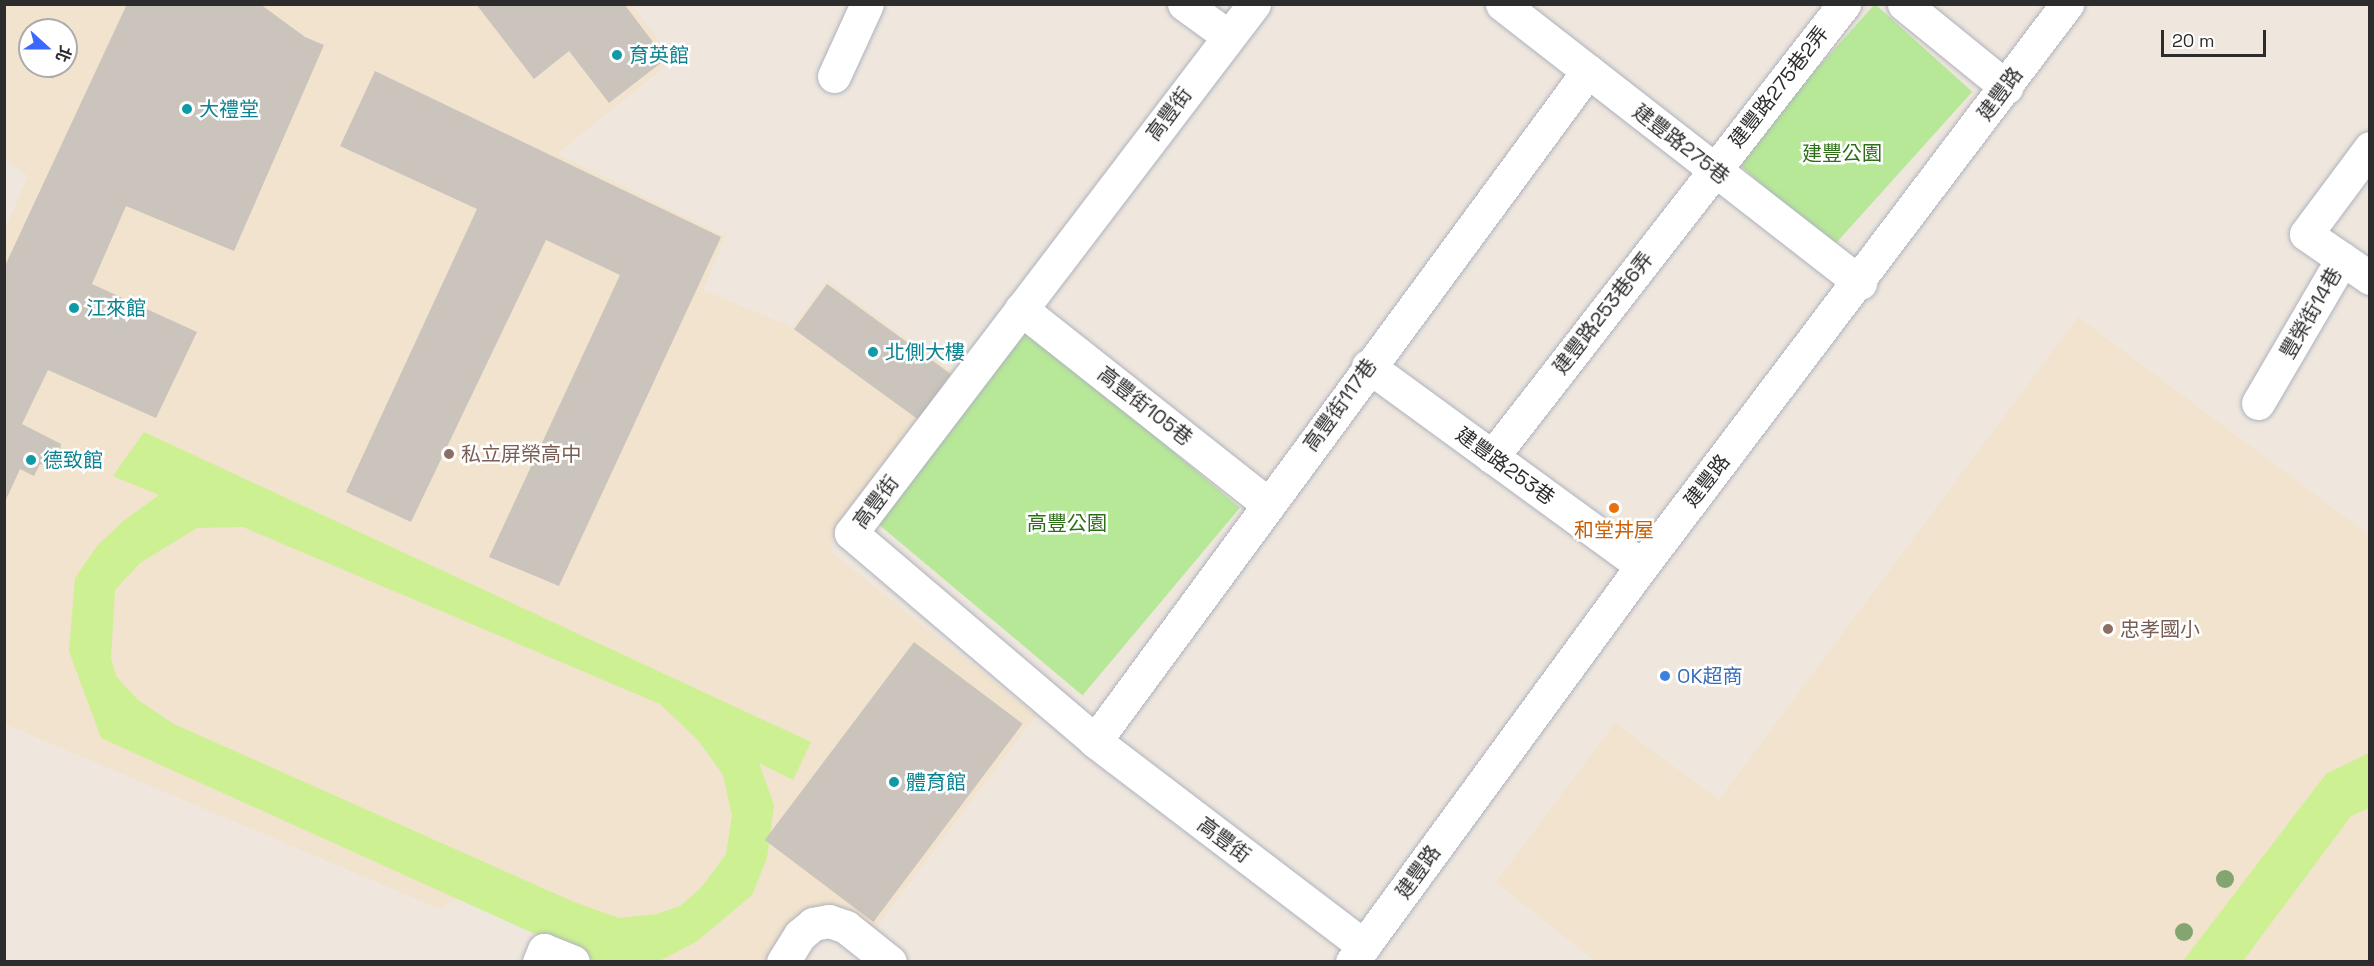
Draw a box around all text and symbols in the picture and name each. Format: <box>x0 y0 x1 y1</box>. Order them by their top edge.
north arrow <box>18 18 78 78</box>
scale bar <box>2164 18 2269 56</box>
street label: 建豐路275巷2弄 <box>1724 22 1834 152</box>
text: 20 m <box>2172 29 2215 52</box>
text: 北 <box>51 43 76 65</box>
place label: 育英館 <box>629 43 689 67</box>
marker: 育英館 <box>610 48 624 62</box>
street label: 建豐路 <box>1972 63 2028 125</box>
street label: 高豐街 <box>1141 83 1197 145</box>
place label: 大禮堂 <box>199 97 259 121</box>
street label: 建豐路275巷 <box>1628 99 1734 189</box>
marker: 大禮堂 <box>180 102 194 116</box>
park label: 建豐公園 <box>1802 141 1882 165</box>
street label: 建豐路253巷6弄 <box>1548 247 1658 379</box>
street label: 豐榮街14巷 <box>2275 263 2347 363</box>
place label: 江來館 <box>86 296 146 320</box>
marker: 江來館 <box>67 301 81 315</box>
place label: 北側大樓 <box>885 340 965 364</box>
marker: 北側大樓 <box>866 345 880 359</box>
street label: 高豐街117巷 <box>1299 354 1381 456</box>
street label: 高豐街105巷 <box>1093 362 1197 450</box>
street label: 建豐路253巷 <box>1451 422 1559 510</box>
place label: 私立屏榮高中 <box>461 442 581 466</box>
marker: 私立屏榮高中 <box>442 447 456 461</box>
place label: 德致館 <box>43 448 103 472</box>
street label: 建豐路 <box>1679 450 1735 512</box>
marker: 德致館 <box>24 453 38 467</box>
street label: 高豐街 <box>848 471 904 533</box>
marker: 和堂丼屋 <box>1607 501 1621 515</box>
park label: 高豐公園 <box>1027 511 1107 535</box>
place label: 和堂丼屋 <box>1574 518 1654 542</box>
place label: 忠孝國小 <box>2120 617 2200 641</box>
marker: 忠孝國小 <box>2101 622 2115 636</box>
place label: OK超商 <box>1677 664 1743 688</box>
marker: OK超商 <box>1658 669 1672 683</box>
place label: 體育館 <box>906 770 966 794</box>
marker: 體育館 <box>887 775 901 789</box>
street label: 高豐街 <box>1193 812 1255 868</box>
street label: 建豐路 <box>1391 841 1445 903</box>

